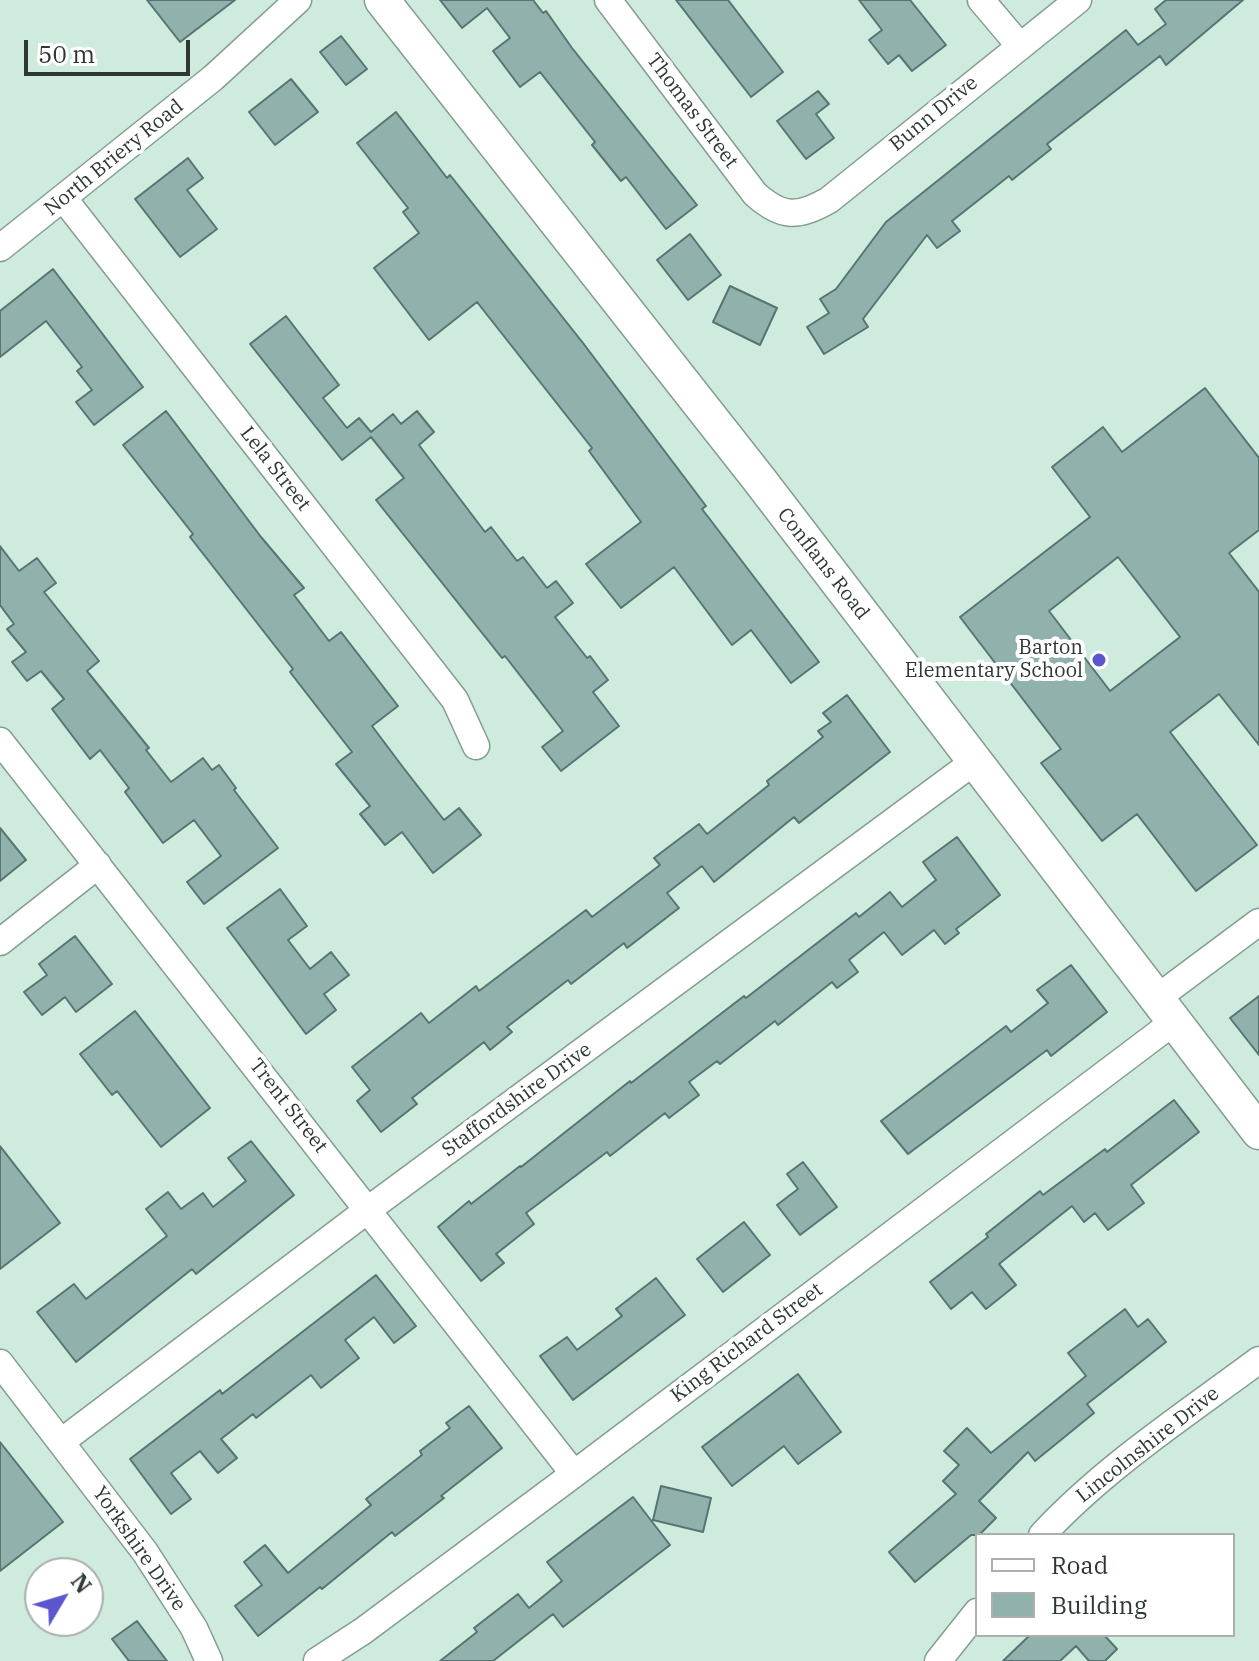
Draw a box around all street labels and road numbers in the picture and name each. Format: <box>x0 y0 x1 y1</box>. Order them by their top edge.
street label: Thomas Street <box>641 49 743 173</box>
street label: Bunn Drive <box>885 71 983 157</box>
street label: North Briery Road <box>40 95 188 221</box>
street label: Lela Street <box>235 422 315 516</box>
street label: Conflans Road <box>772 503 874 625</box>
street label: Staffordshire Drive <box>438 1038 596 1162</box>
street label: Trent Street <box>244 1054 332 1158</box>
street label: King Richard Street <box>666 1278 828 1408</box>
street label: Lincolnshire Drive <box>1072 1382 1224 1508</box>
street label: Yorkshire Drive <box>87 1482 191 1616</box>

